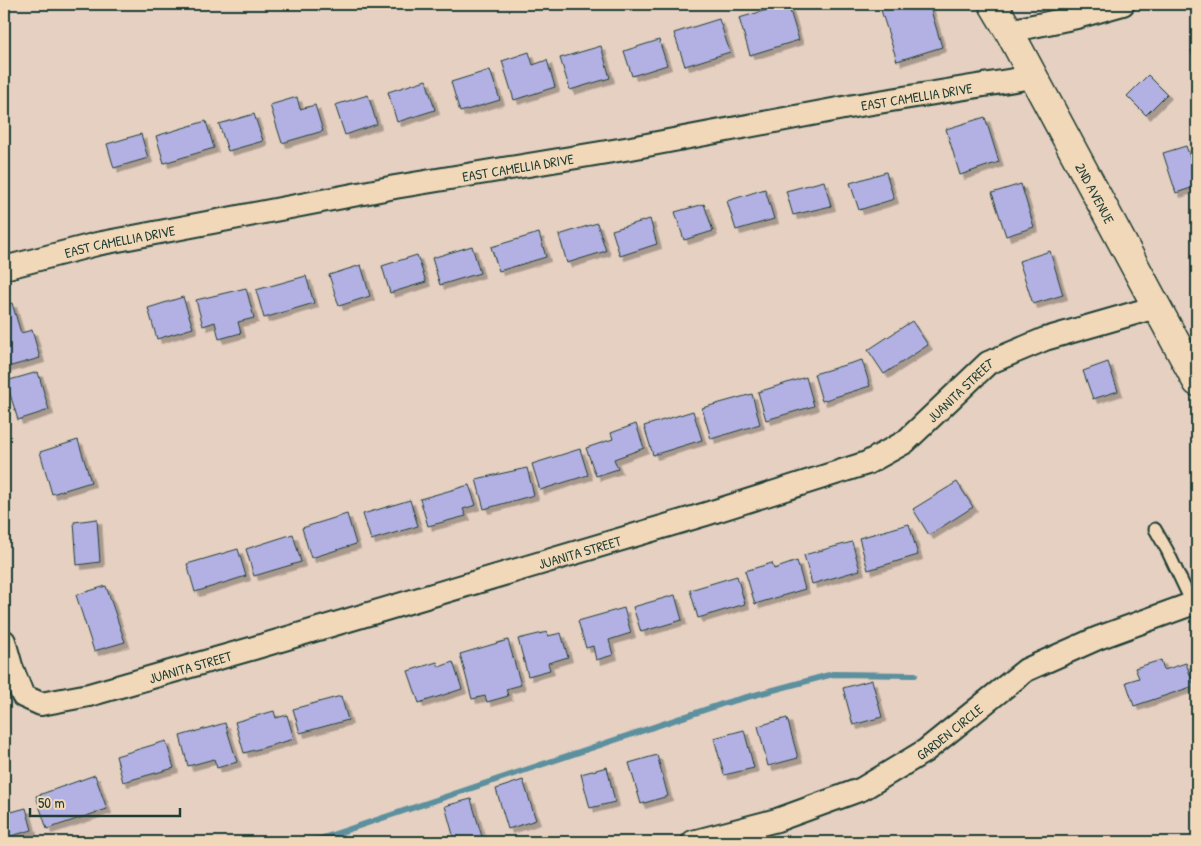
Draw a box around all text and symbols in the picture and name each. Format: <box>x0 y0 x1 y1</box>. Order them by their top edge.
street label: EAST CAMELLIA DRIVE <box>860 77 974 114</box>
street label: EAST CAMELLIA DRIVE <box>461 148 575 185</box>
street label: 2ND AVENUE <box>1072 159 1120 227</box>
street label: EAST CAMELLIA DRIVE <box>62 220 177 262</box>
street label: JUANITA STREET <box>922 353 996 426</box>
street label: JUANITA STREET <box>536 530 624 573</box>
street label: JUANITA STREET <box>146 645 234 687</box>
street label: GARDEN CIRCLE <box>913 699 986 764</box>
scale bar <box>30 786 180 818</box>
text: 50 m <box>38 792 65 813</box>

